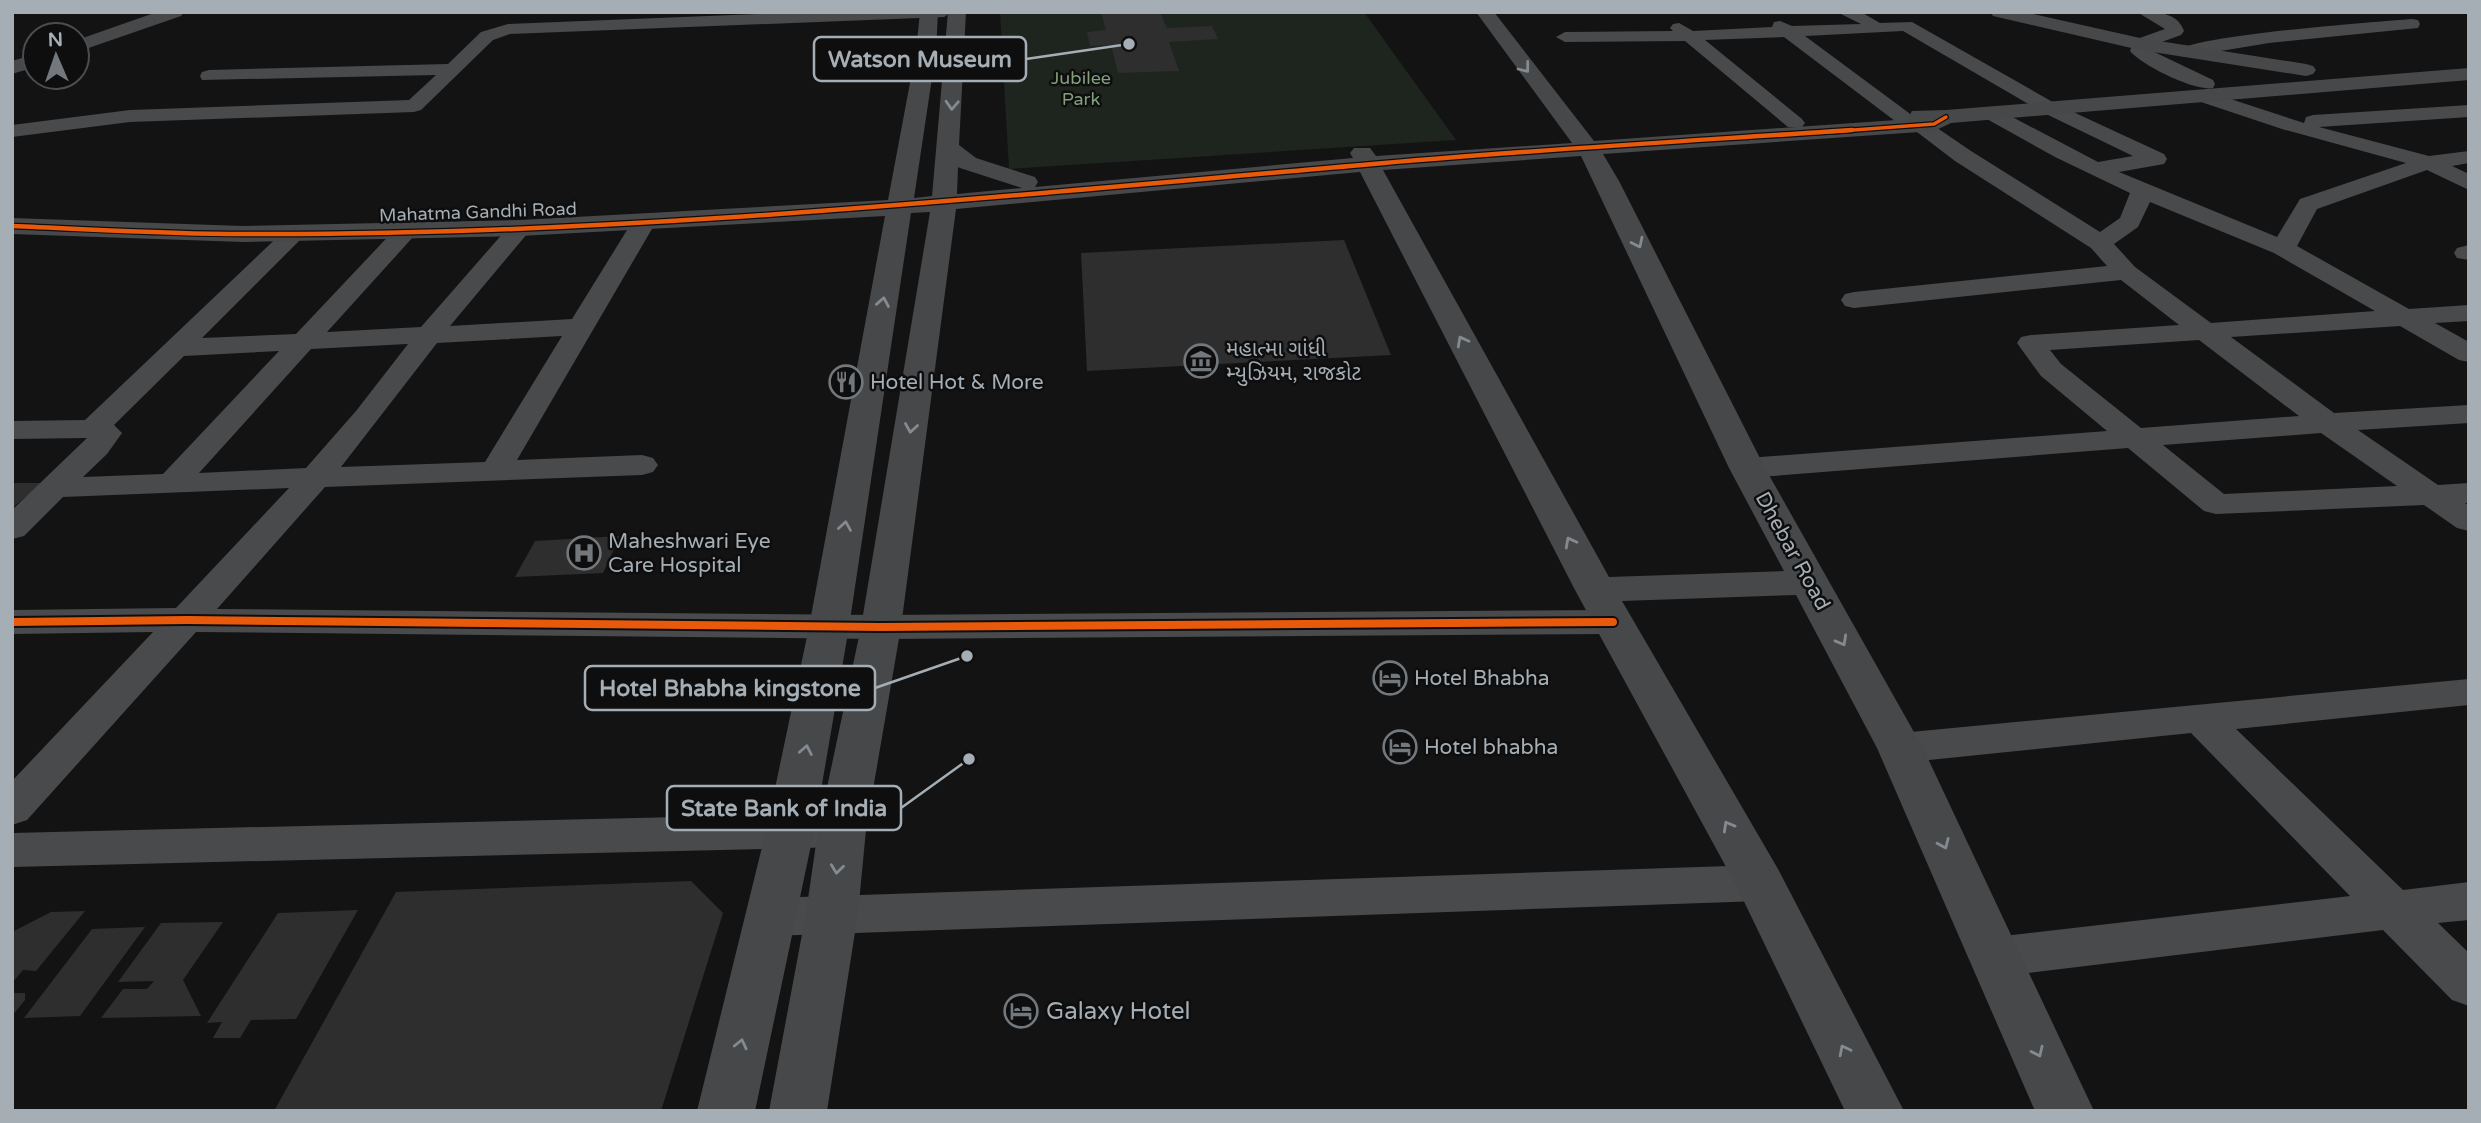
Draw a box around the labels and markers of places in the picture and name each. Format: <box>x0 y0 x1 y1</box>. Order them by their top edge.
callout: Watson Museum <box>814 37 1026 81</box>
place label: મહાત્મા ગાંધી મ્યુઝિયમ, રાજકોટ <box>1226 337 1362 386</box>
museum icon: મહાત્મા ગાંધી મ્યુઝિયમ, રાજકોટ <box>1182 342 1220 380</box>
restaurant icon: Hotel Hot & More <box>827 363 865 401</box>
place label: Hotel Hot & More <box>870 370 1044 395</box>
place label: Maheshwari Eye Care Hospital <box>608 529 771 578</box>
hospital icon: Maheshwari Eye Care Hospital <box>565 534 603 572</box>
hotel icon: Hotel Bhabha <box>1371 659 1409 697</box>
callout: Hotel Bhabha kingstone <box>585 666 875 710</box>
place label: Hotel Bhabha <box>1414 666 1550 691</box>
hotel icon: Hotel bhabha <box>1381 728 1419 766</box>
place label: Hotel bhabha <box>1424 735 1558 760</box>
callout: State Bank of India <box>667 786 901 830</box>
hotel icon: Galaxy Hotel <box>1002 992 1040 1030</box>
place label: Galaxy Hotel <box>1046 997 1190 1026</box>

